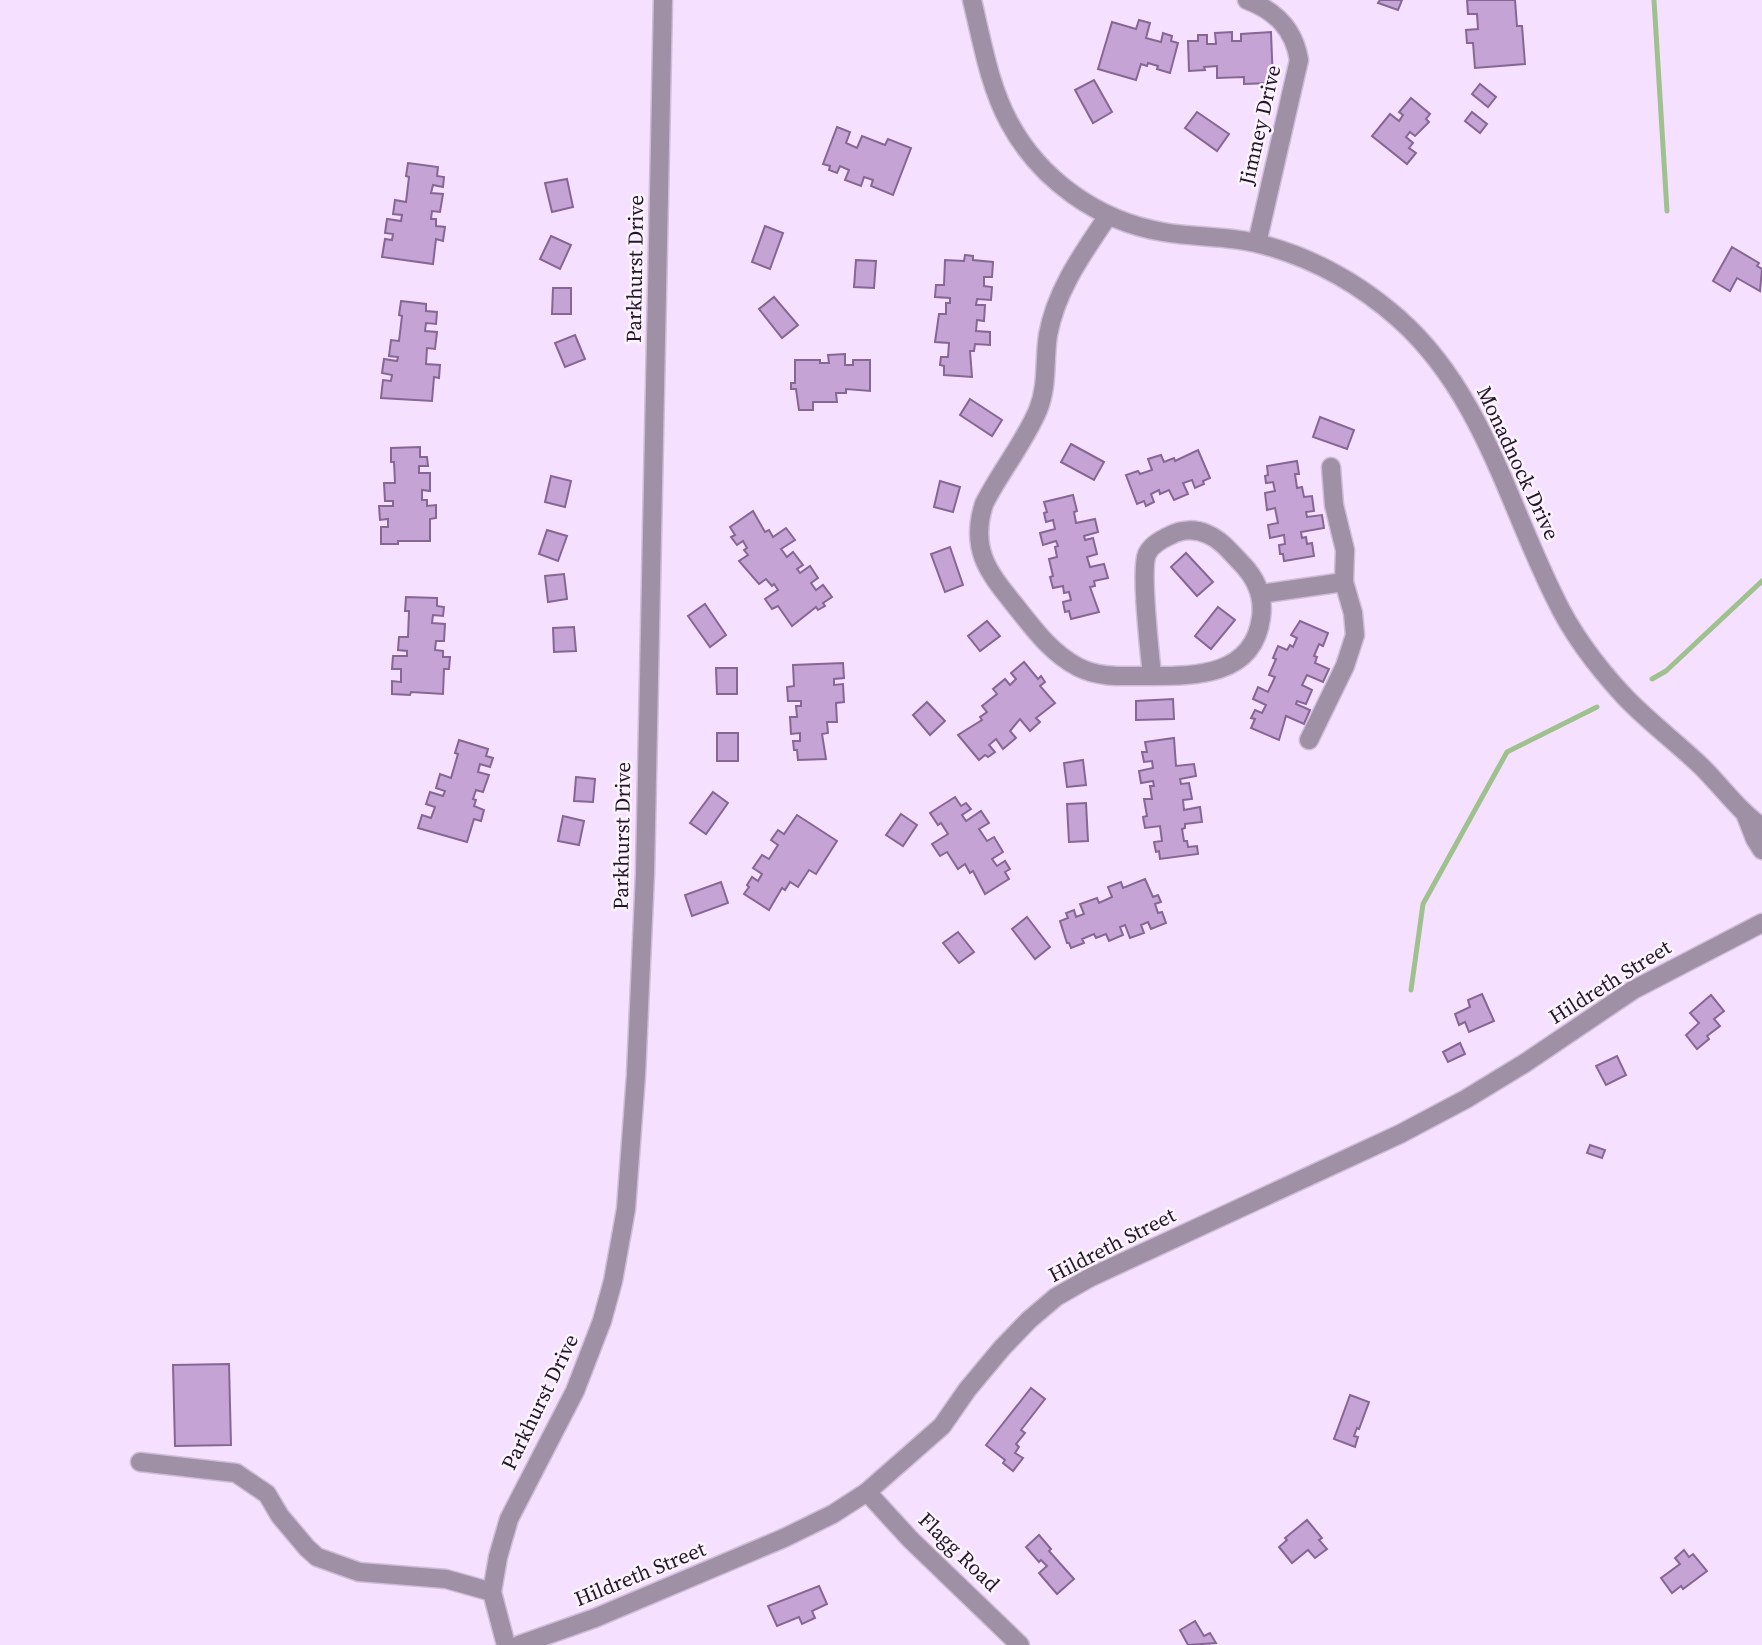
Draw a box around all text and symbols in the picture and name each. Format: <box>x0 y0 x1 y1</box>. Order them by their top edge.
street label: Jimney Drive <box>1231 62 1287 189</box>
street label: Parkhurst Drive <box>619 195 650 343</box>
street label: Monadnock Drive <box>1470 381 1567 544</box>
street label: Parkhurst Drive <box>606 762 637 910</box>
street label: Hildreth Street <box>1543 932 1676 1031</box>
street label: Hildreth Street <box>1043 1200 1180 1289</box>
street label: Parkhurst Drive <box>494 1329 585 1475</box>
street label: Flagg Road <box>912 1506 1006 1598</box>
street label: Hildreth Street <box>570 1534 710 1613</box>

